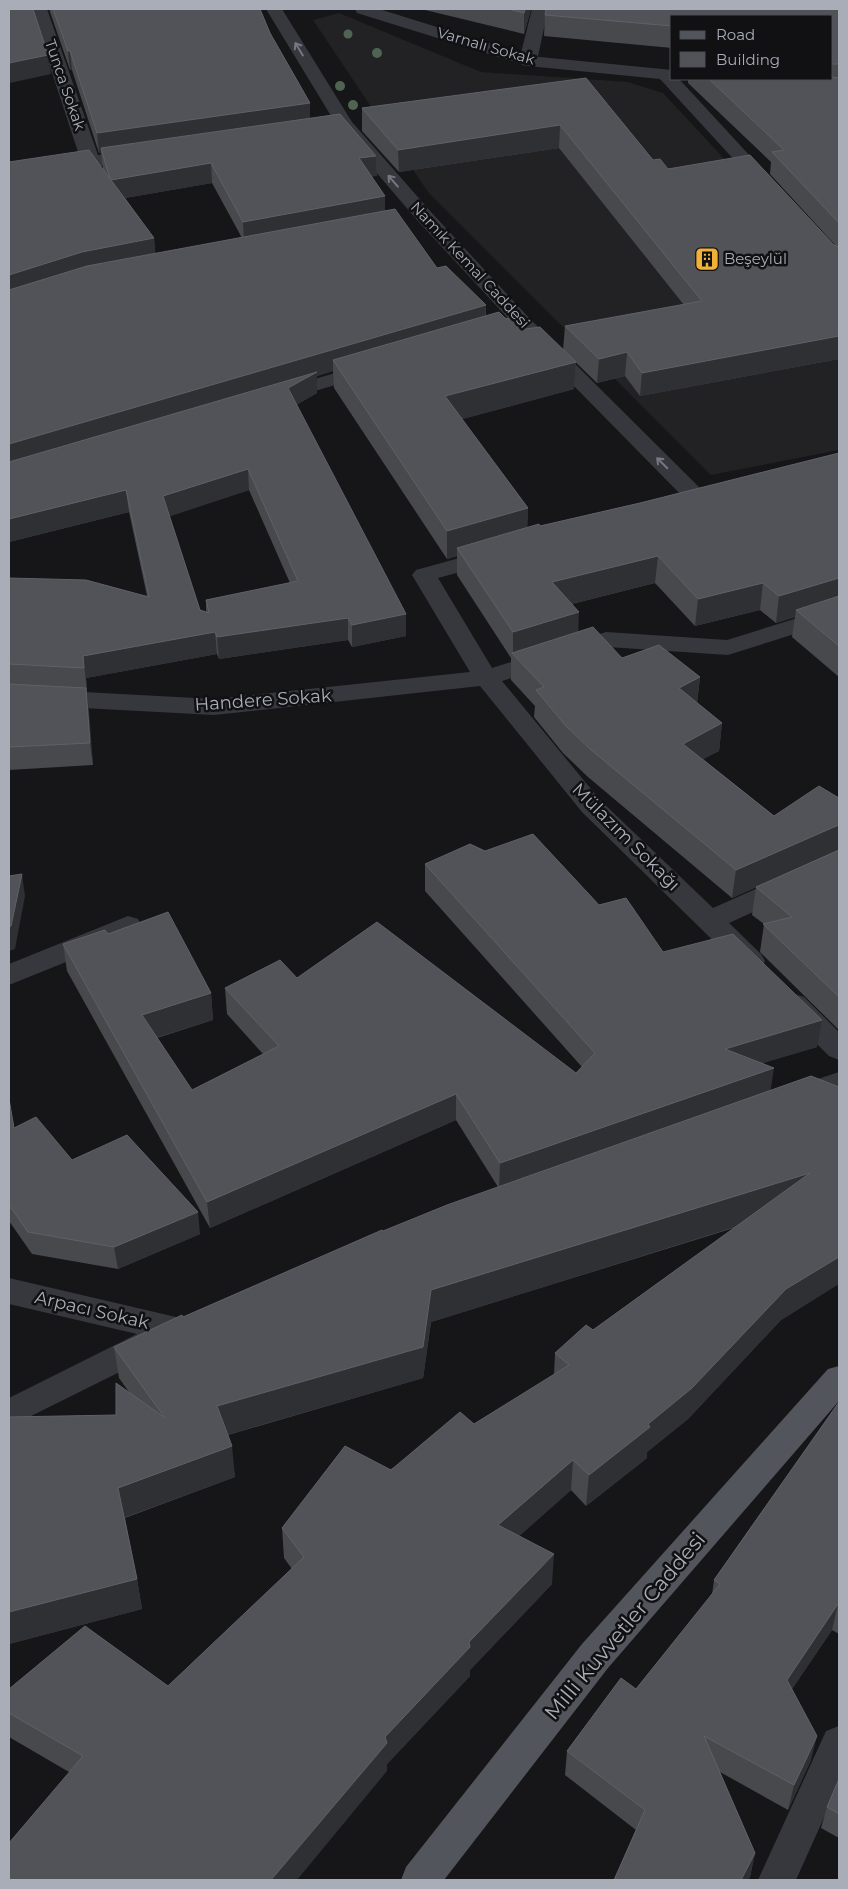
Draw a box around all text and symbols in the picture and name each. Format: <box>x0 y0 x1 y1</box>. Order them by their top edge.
legend <box>670 15 833 80</box>
street label: Varnalı Sokak <box>435 23 537 69</box>
text: Road <box>716 25 755 44</box>
street label: Tunca Sokak <box>41 37 90 133</box>
one-way arrow <box>293 42 303 56</box>
text: Building <box>716 50 780 69</box>
one-way arrow <box>387 174 399 187</box>
street label: Namık Kemal Caddesi <box>407 197 534 332</box>
building icon: Beşeylül <box>694 246 720 272</box>
place label: Beşeylül <box>724 249 787 268</box>
one-way arrow <box>656 456 668 469</box>
street label: Handere Sokak <box>194 684 333 716</box>
street label: Mülazım Sokağı <box>568 779 684 895</box>
street label: Arpacı Sokak <box>33 1286 152 1334</box>
street label: Milli Kuvvetler Caddesi <box>539 1527 710 1724</box>

